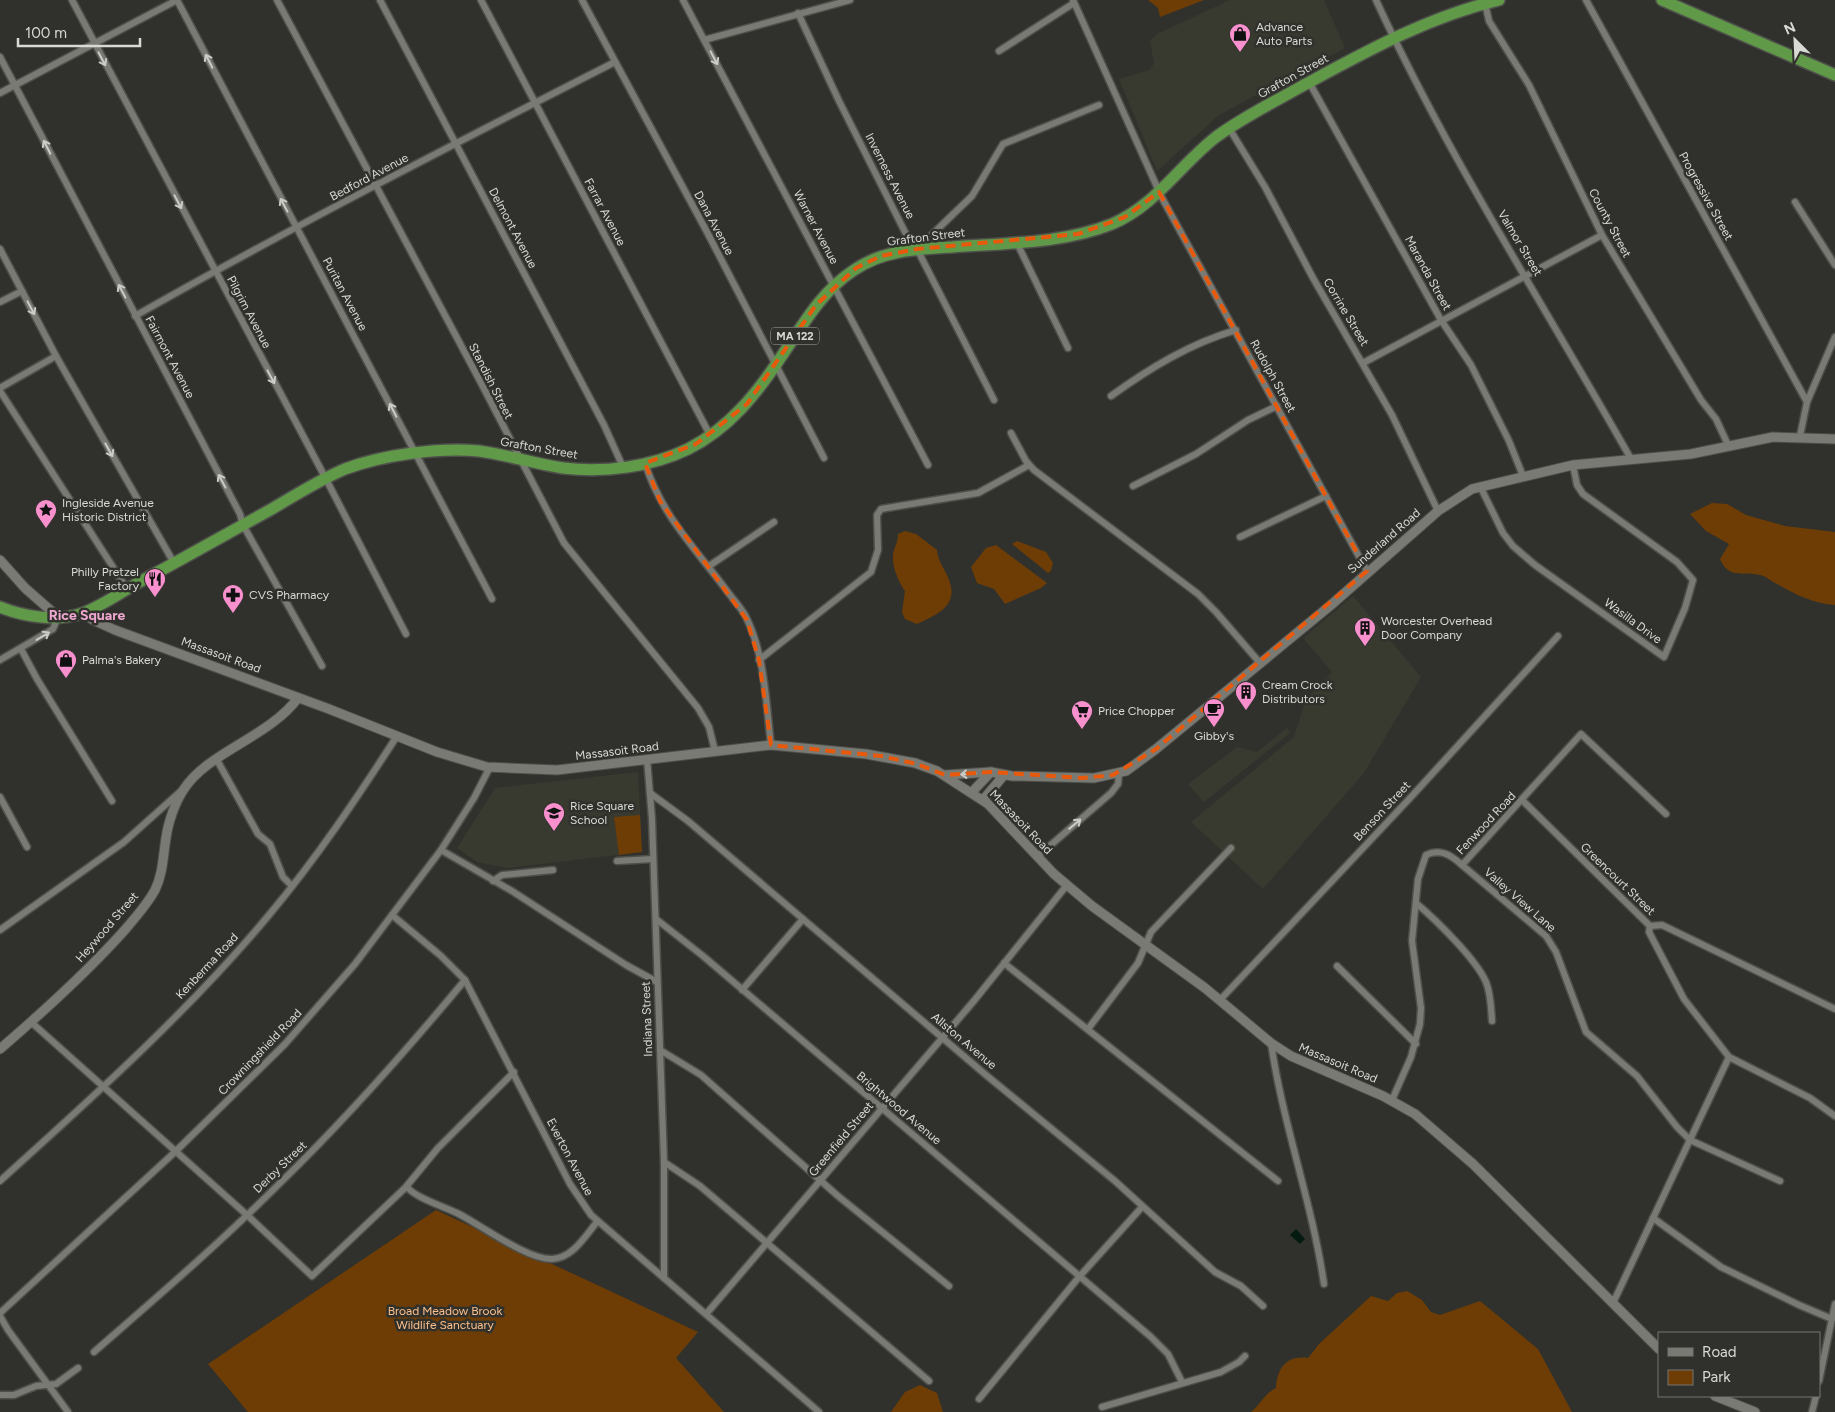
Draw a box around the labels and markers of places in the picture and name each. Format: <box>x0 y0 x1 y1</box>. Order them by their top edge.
place label: Advance Auto Parts <box>1256 20 1313 48</box>
shop icon: Advance Auto Parts <box>1228 22 1252 53</box>
place label: Ingleside Avenue Historic District <box>62 496 154 524</box>
place icon: Ingleside Avenue Historic District <box>34 498 58 529</box>
place label: Philly Pretzel Factory <box>71 565 140 593</box>
restaurant icon: Philly Pretzel Factory <box>143 567 167 598</box>
pharmacy icon: CVS Pharmacy <box>221 583 245 614</box>
place label: CVS Pharmacy <box>249 588 330 602</box>
place label: Worcester Overhead Door Company <box>1381 614 1492 642</box>
building icon: Worcester Overhead Door Company <box>1353 616 1377 647</box>
shop icon: Palma's Bakery <box>54 648 78 679</box>
place label: Palma's Bakery <box>82 653 162 667</box>
place label: Cream Crock Distributors <box>1262 678 1333 706</box>
building icon: Cream Crock Distributors <box>1234 680 1258 711</box>
cafe icon: Gibby's <box>1202 697 1226 728</box>
supermarket icon: Price Chopper <box>1070 699 1094 730</box>
place label: Price Chopper <box>1098 704 1175 718</box>
place label: Gibby's <box>1194 729 1234 743</box>
place label: Rice Square School <box>570 799 634 827</box>
school or university icon: Rice Square School <box>542 801 566 832</box>

